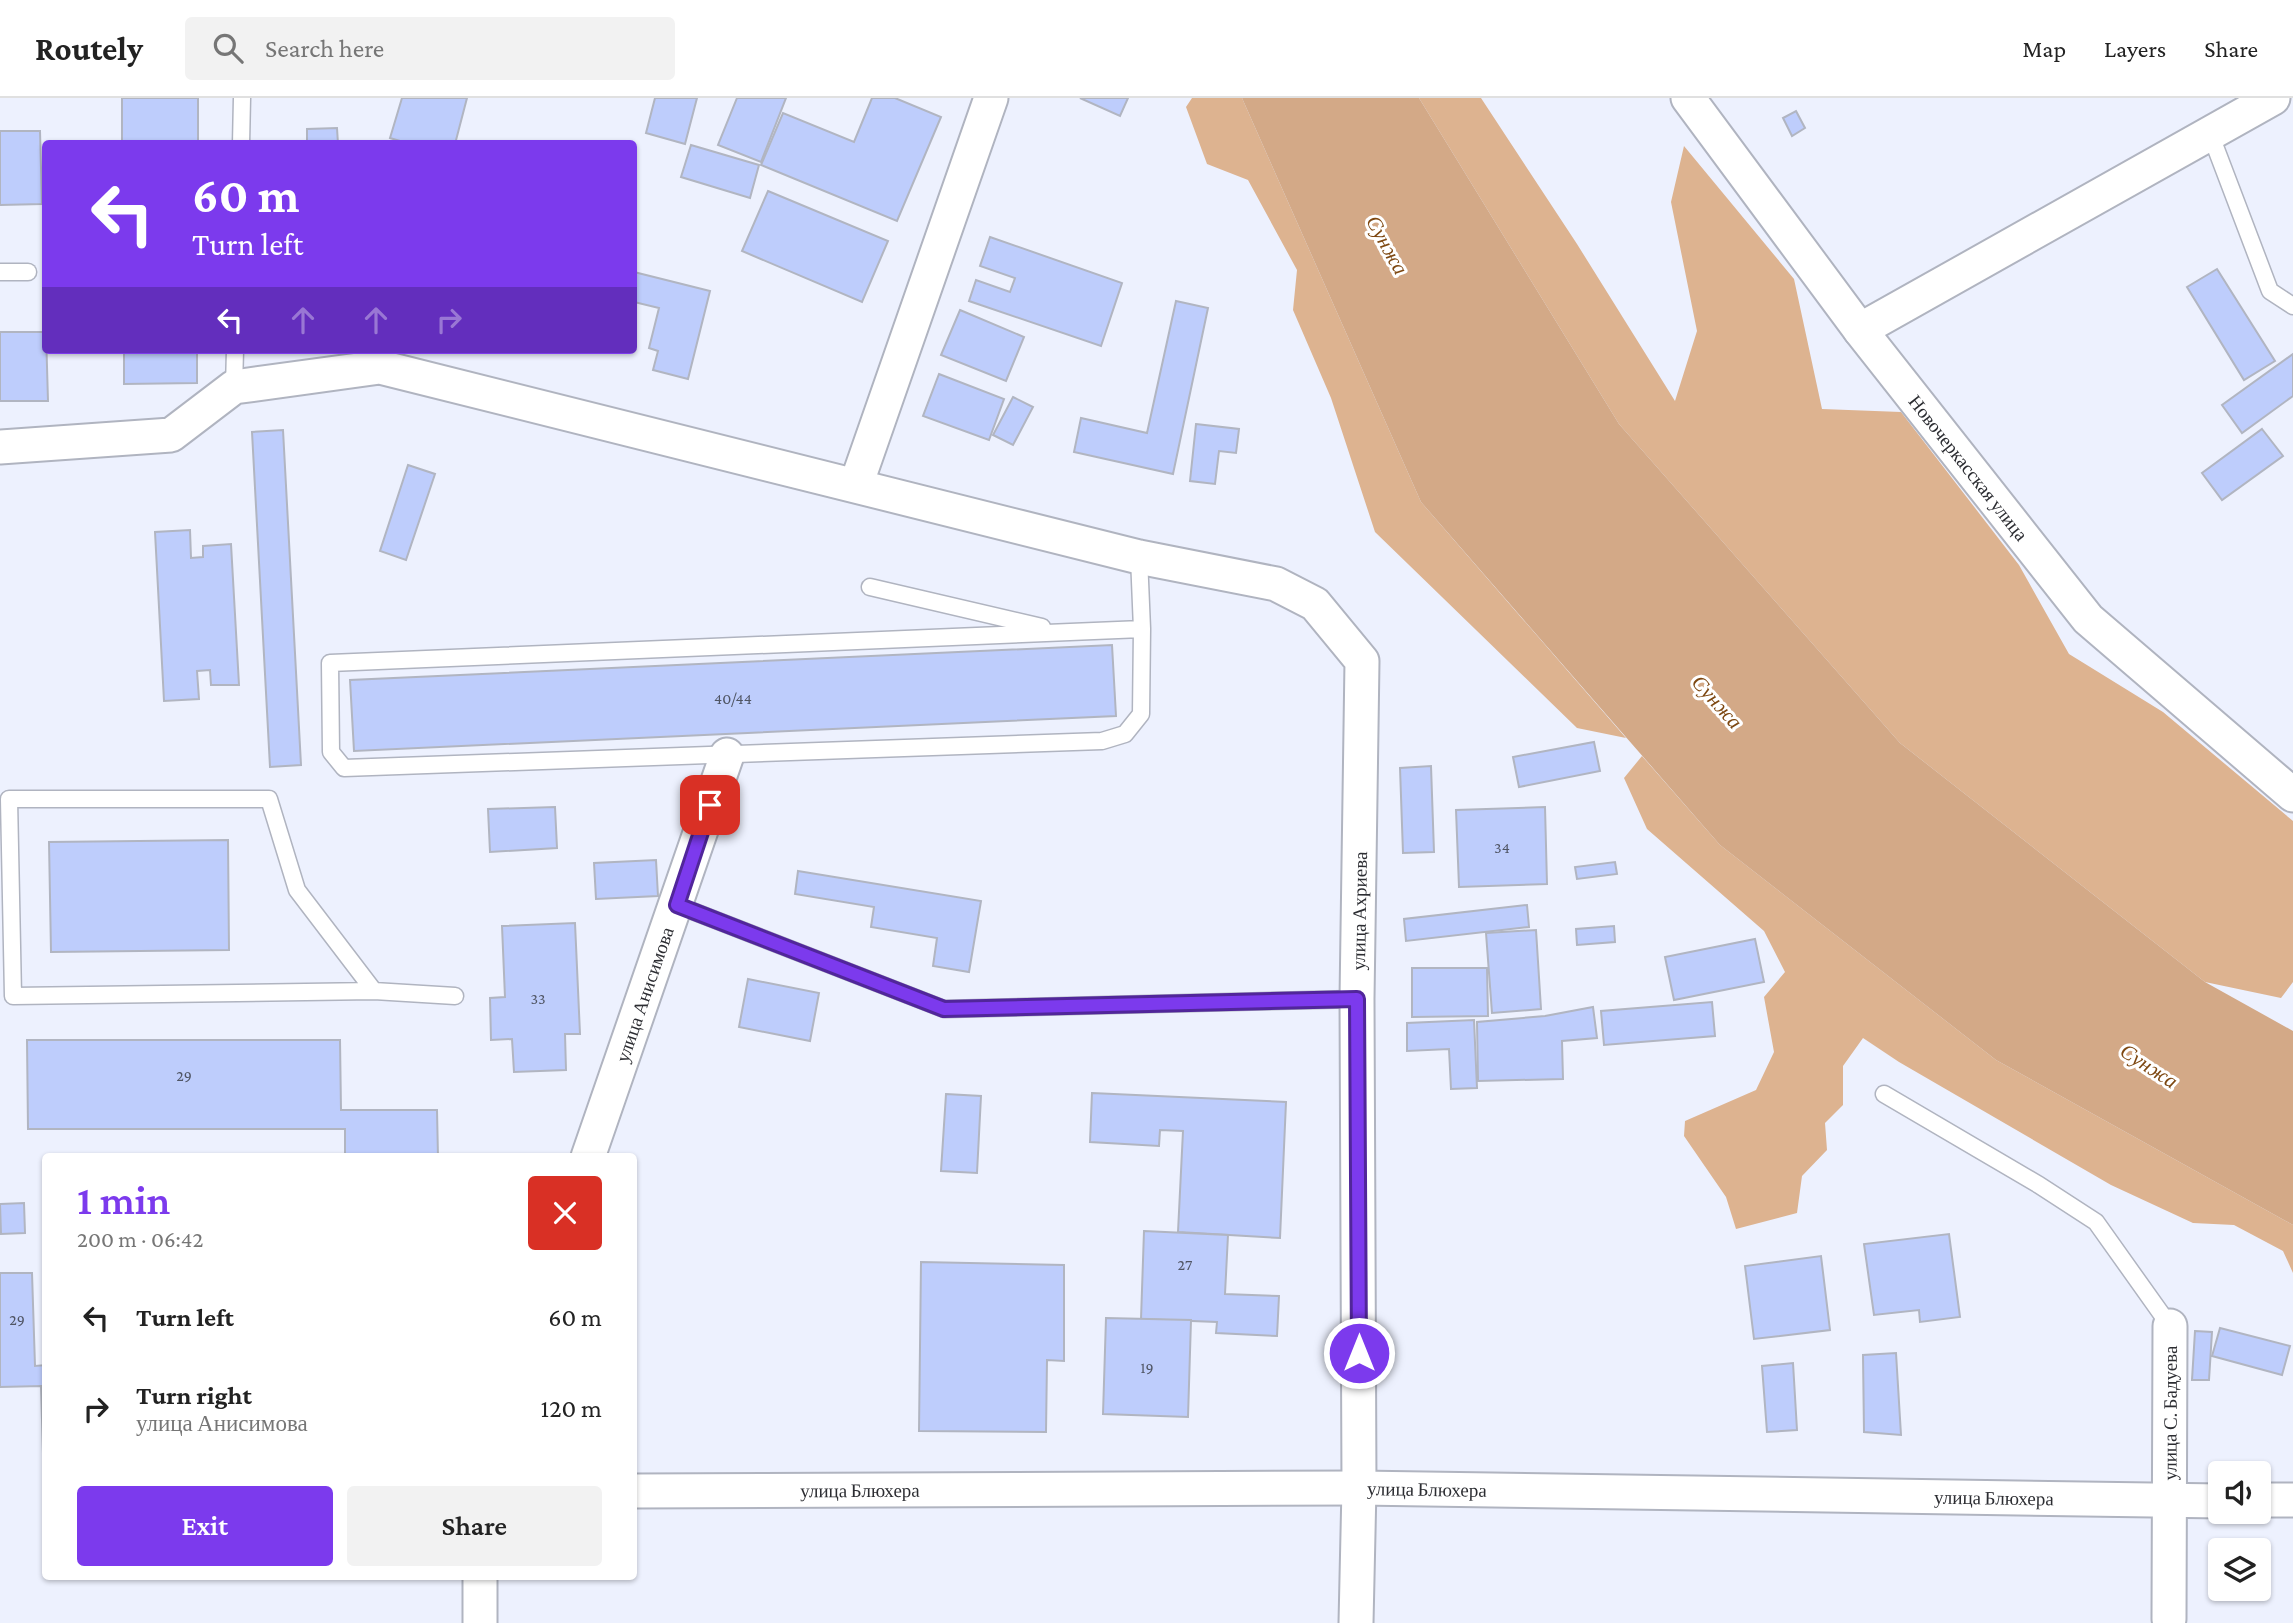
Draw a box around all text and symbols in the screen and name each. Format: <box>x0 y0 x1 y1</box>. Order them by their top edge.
search box <box>185 17 675 80</box>
icon: search <box>209 29 247 67</box>
text: Routely <box>35 30 143 67</box>
text: Search here <box>265 34 384 63</box>
text: Map <box>2022 35 2066 62</box>
text: Layers <box>2104 35 2166 62</box>
text: Share <box>2204 35 2258 62</box>
icon: left <box>77 168 168 259</box>
text: 60 m <box>192 168 299 223</box>
water label: Сунжа <box>1361 211 1413 279</box>
text: Turn left <box>192 226 303 262</box>
icon: left <box>211 301 249 339</box>
icon: ahead <box>284 301 322 339</box>
icon: ahead <box>357 301 395 339</box>
icon: right <box>430 301 468 339</box>
street label: Новочеркасская улица <box>1904 391 2032 545</box>
water label: Сунжа <box>1687 670 1747 734</box>
house number: 40/44 <box>714 690 752 707</box>
pin <box>680 775 740 835</box>
icon: arrive <box>691 786 729 824</box>
house number: 34 <box>1494 839 1510 856</box>
street label: улица Ахриева <box>1348 851 1371 971</box>
street label: улица Анисимова <box>612 924 678 1065</box>
house number: 33 <box>530 990 546 1007</box>
water label: Сунжа <box>2116 1039 2182 1093</box>
house number: 29 <box>176 1067 192 1084</box>
text: 1 min <box>77 1176 170 1223</box>
button: close <box>528 1176 602 1250</box>
text: 200 m · 06:42 <box>77 1226 203 1252</box>
house number: 27 <box>1178 1256 1193 1273</box>
icon: left <box>77 1299 115 1337</box>
text: Turn left <box>136 1303 234 1332</box>
text: 60 m <box>548 1303 602 1332</box>
house number: 29 <box>9 1311 25 1328</box>
position arrow <box>1322 1316 1396 1390</box>
street label: улица С. Бадуева <box>2159 1345 2181 1481</box>
house number: 19 <box>1140 1359 1154 1376</box>
text: Turn right <box>136 1381 252 1410</box>
icon: right <box>77 1390 115 1428</box>
text: 120 m <box>541 1394 602 1423</box>
text: улица Анисимова <box>136 1410 308 1436</box>
map controls <box>2208 1461 2271 1601</box>
button: sound <box>2208 1461 2271 1524</box>
street label: улица Блюхера <box>1367 1478 1487 1501</box>
street label: улица Блюхера <box>800 1480 920 1501</box>
button: Exit <box>77 1486 333 1566</box>
button: Share <box>347 1486 602 1566</box>
street label: улица Блюхера <box>1934 1487 2054 1509</box>
button: layers <box>2208 1538 2271 1601</box>

